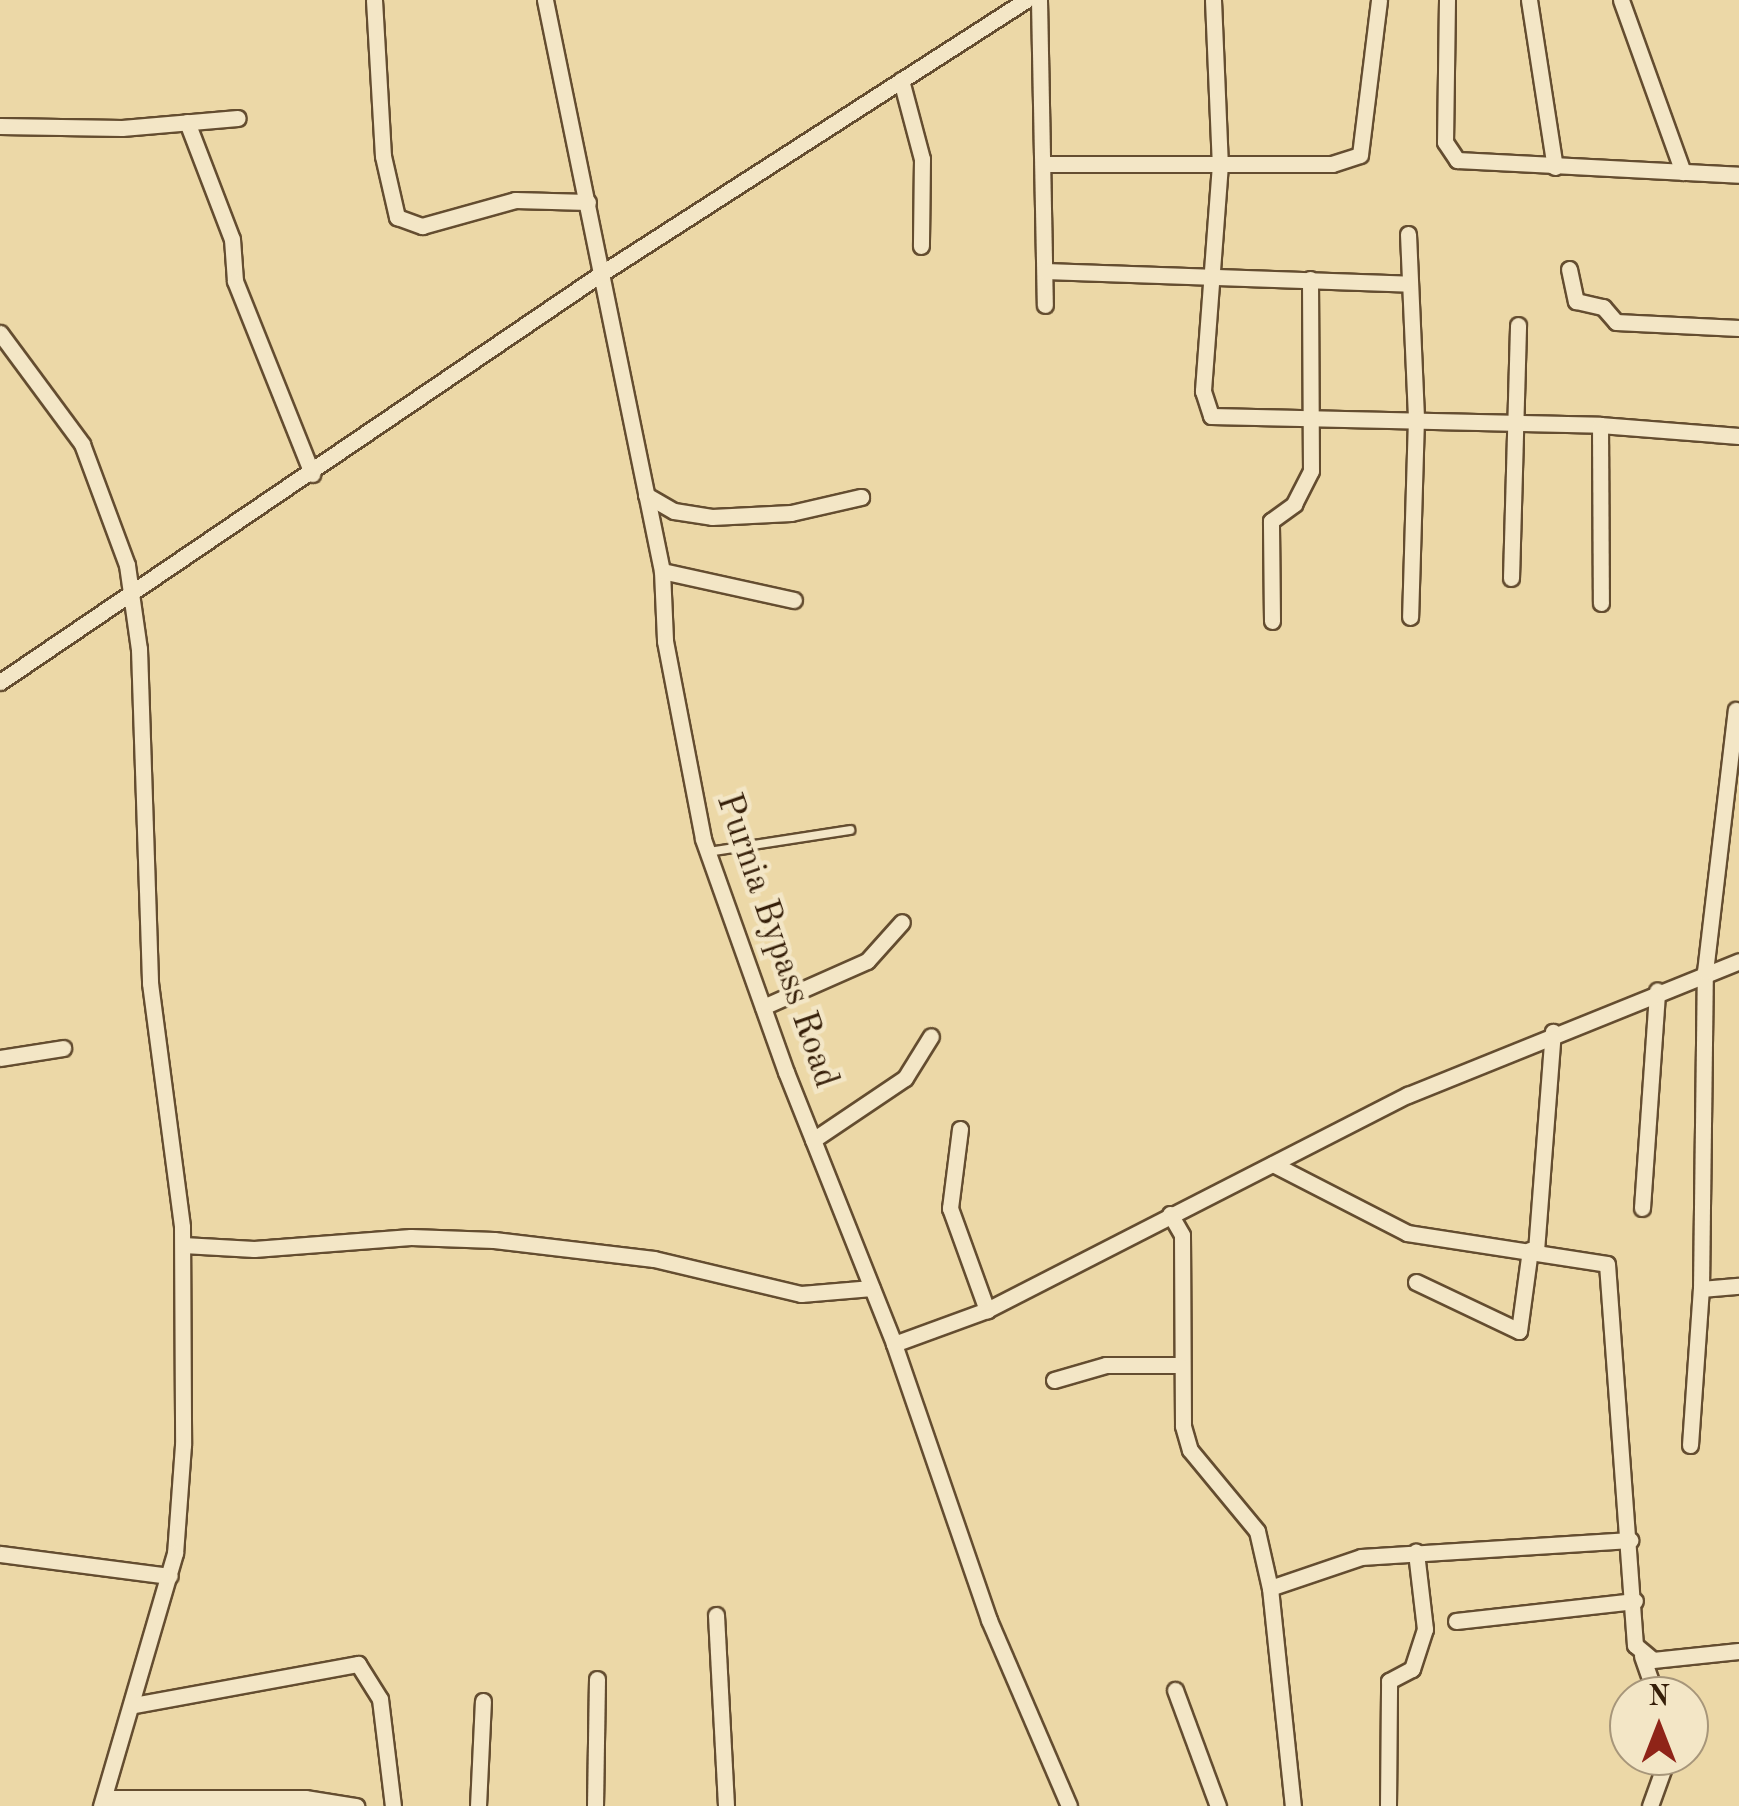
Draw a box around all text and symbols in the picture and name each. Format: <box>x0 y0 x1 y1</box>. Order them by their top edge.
street label: Purnia Bypass Road <box>706 788 846 1094</box>
north arrow <box>1609 1676 1709 1776</box>
text: N <box>1648 1684 1670 1712</box>

